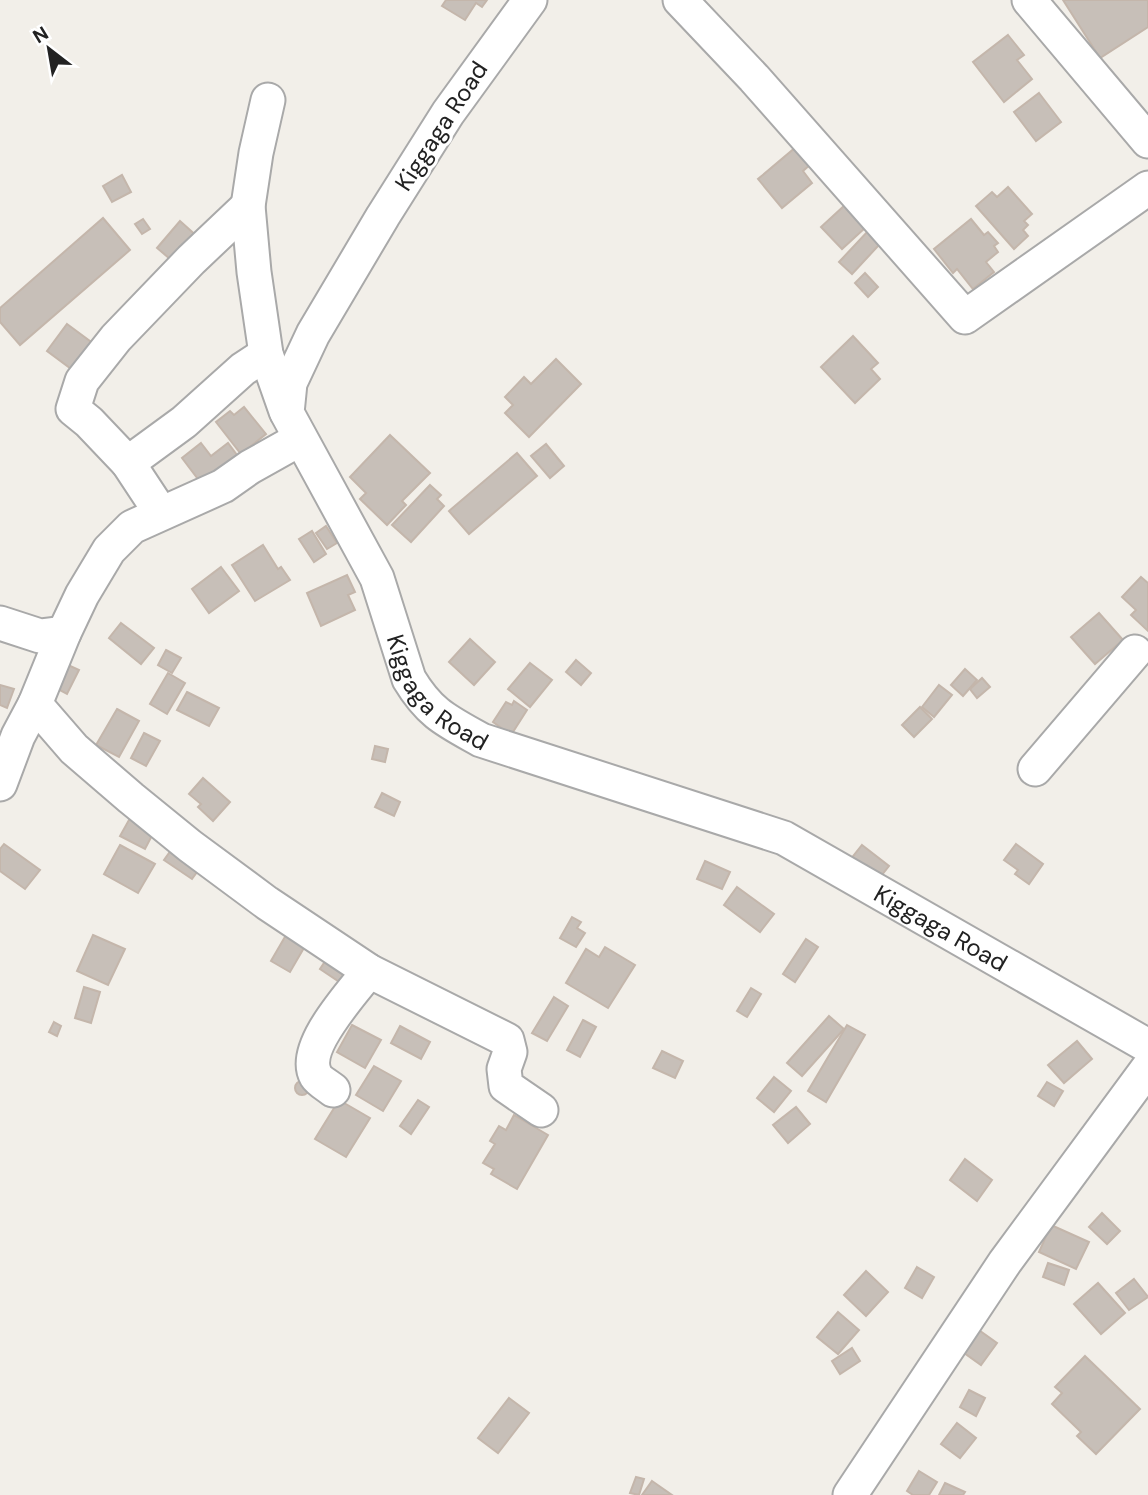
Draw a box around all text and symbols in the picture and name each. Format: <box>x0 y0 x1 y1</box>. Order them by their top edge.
north arrow <box>14 14 84 84</box>
text: N <box>28 21 53 49</box>
street label: Kiggaga Road <box>388 55 494 197</box>
street label: Kiggaga Road <box>380 630 494 757</box>
street label: Kiggaga Road <box>869 877 1013 978</box>

